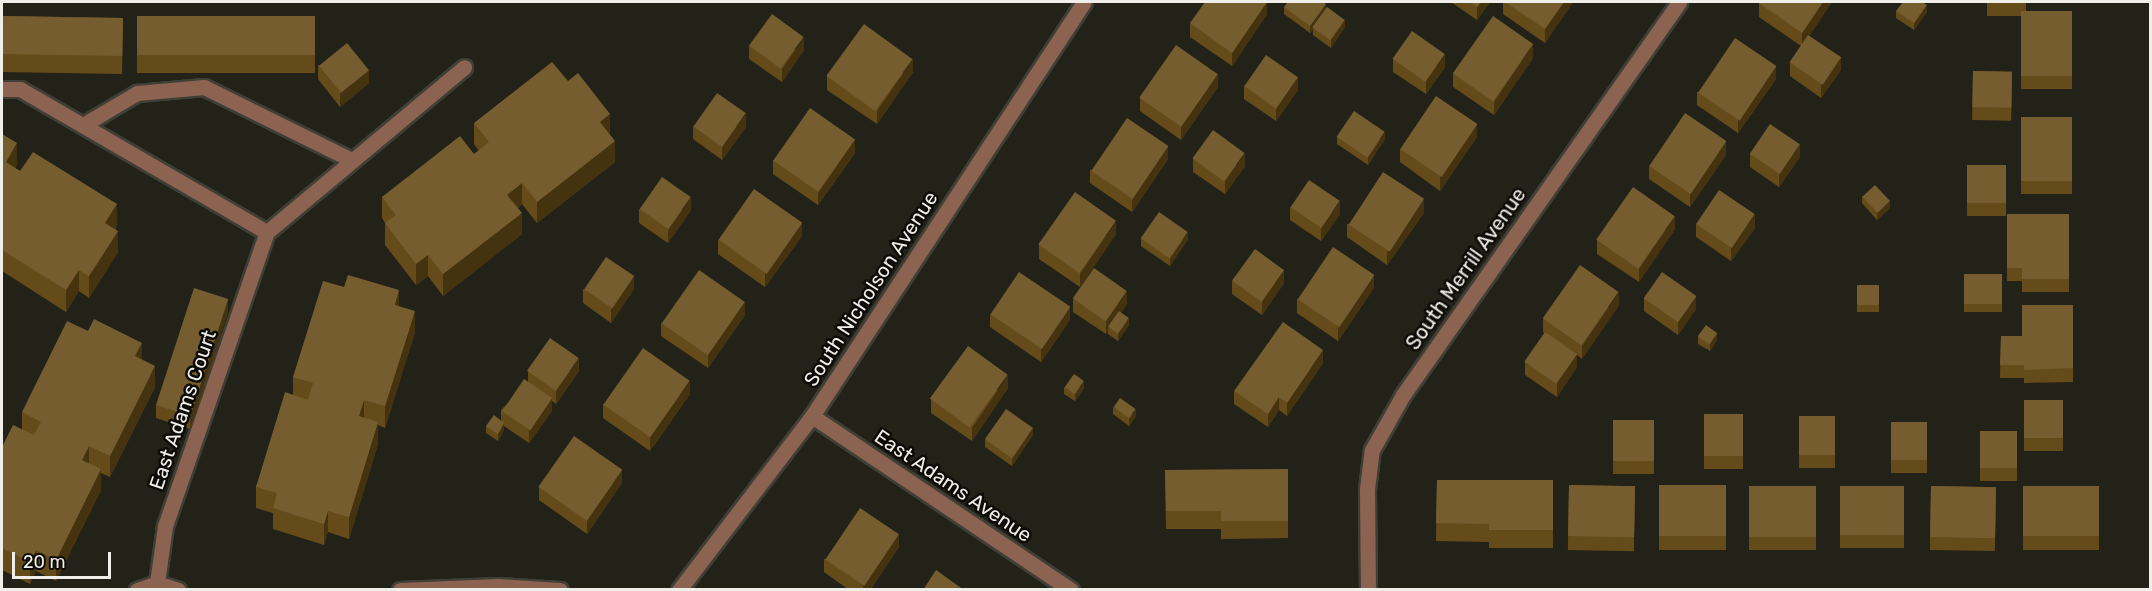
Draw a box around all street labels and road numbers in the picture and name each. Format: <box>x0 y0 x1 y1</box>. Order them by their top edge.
street label: South Merrill Avenue <box>1401 183 1531 355</box>
street label: South Nicholson Avenue <box>799 187 943 391</box>
street label: East Adams Court <box>144 327 222 493</box>
street label: East Adams Avenue <box>870 424 1036 548</box>

